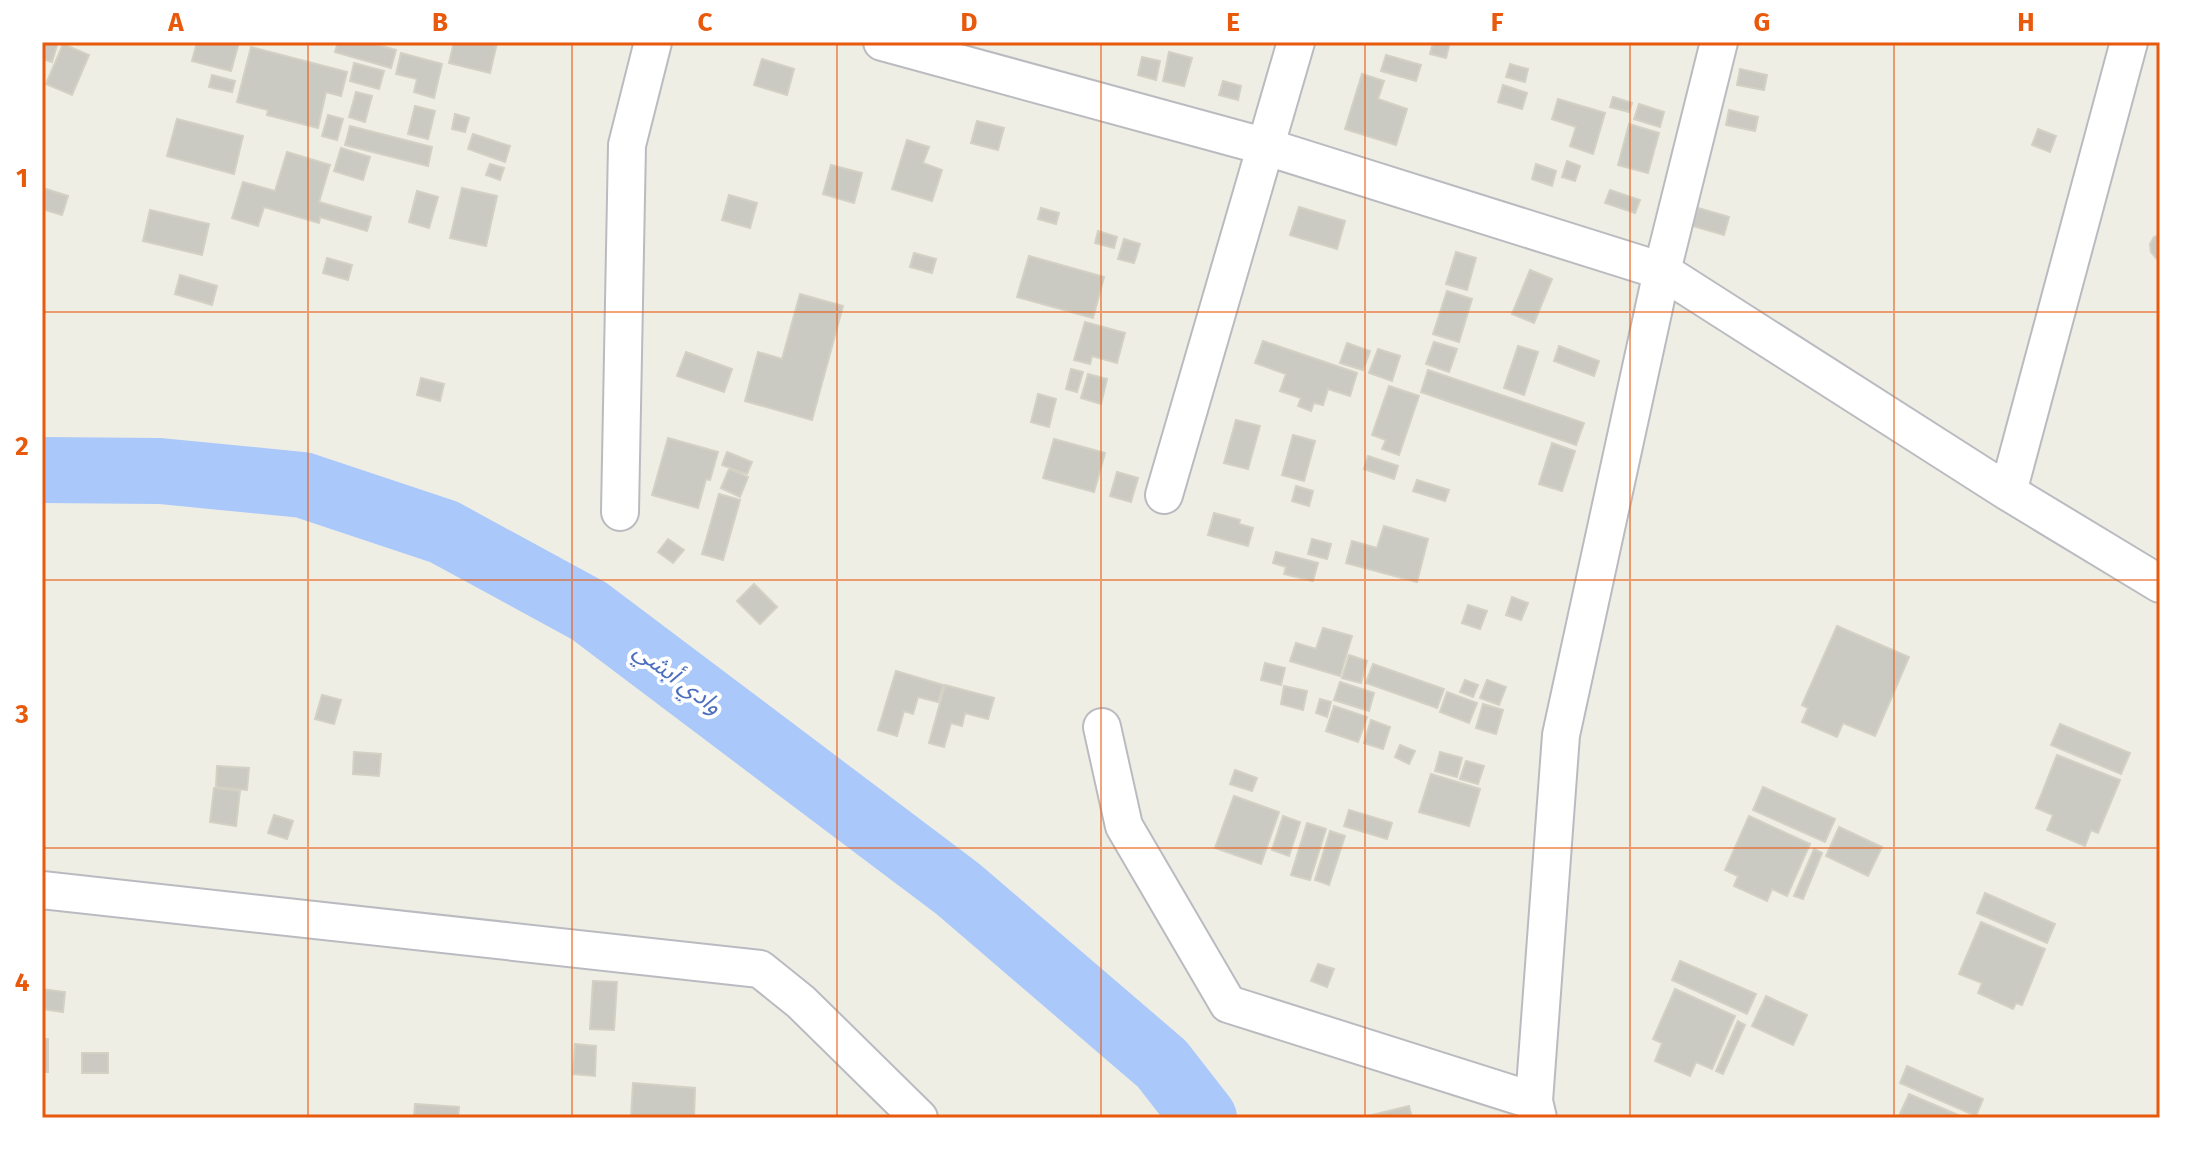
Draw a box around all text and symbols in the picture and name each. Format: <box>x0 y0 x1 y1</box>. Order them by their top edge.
text: A <box>167 7 184 38</box>
text: B <box>432 7 448 38</box>
text: C <box>698 7 713 38</box>
text: D <box>961 7 978 38</box>
text: E <box>1226 7 1240 38</box>
text: F <box>1491 7 1504 38</box>
text: G <box>1754 7 1770 38</box>
text: H <box>2017 7 2035 38</box>
text: 1 <box>16 163 28 194</box>
text: 2 <box>15 431 29 462</box>
water label: وادي أبشي <box>626 635 728 724</box>
text: 3 <box>14 699 29 730</box>
text: 4 <box>15 967 30 998</box>

